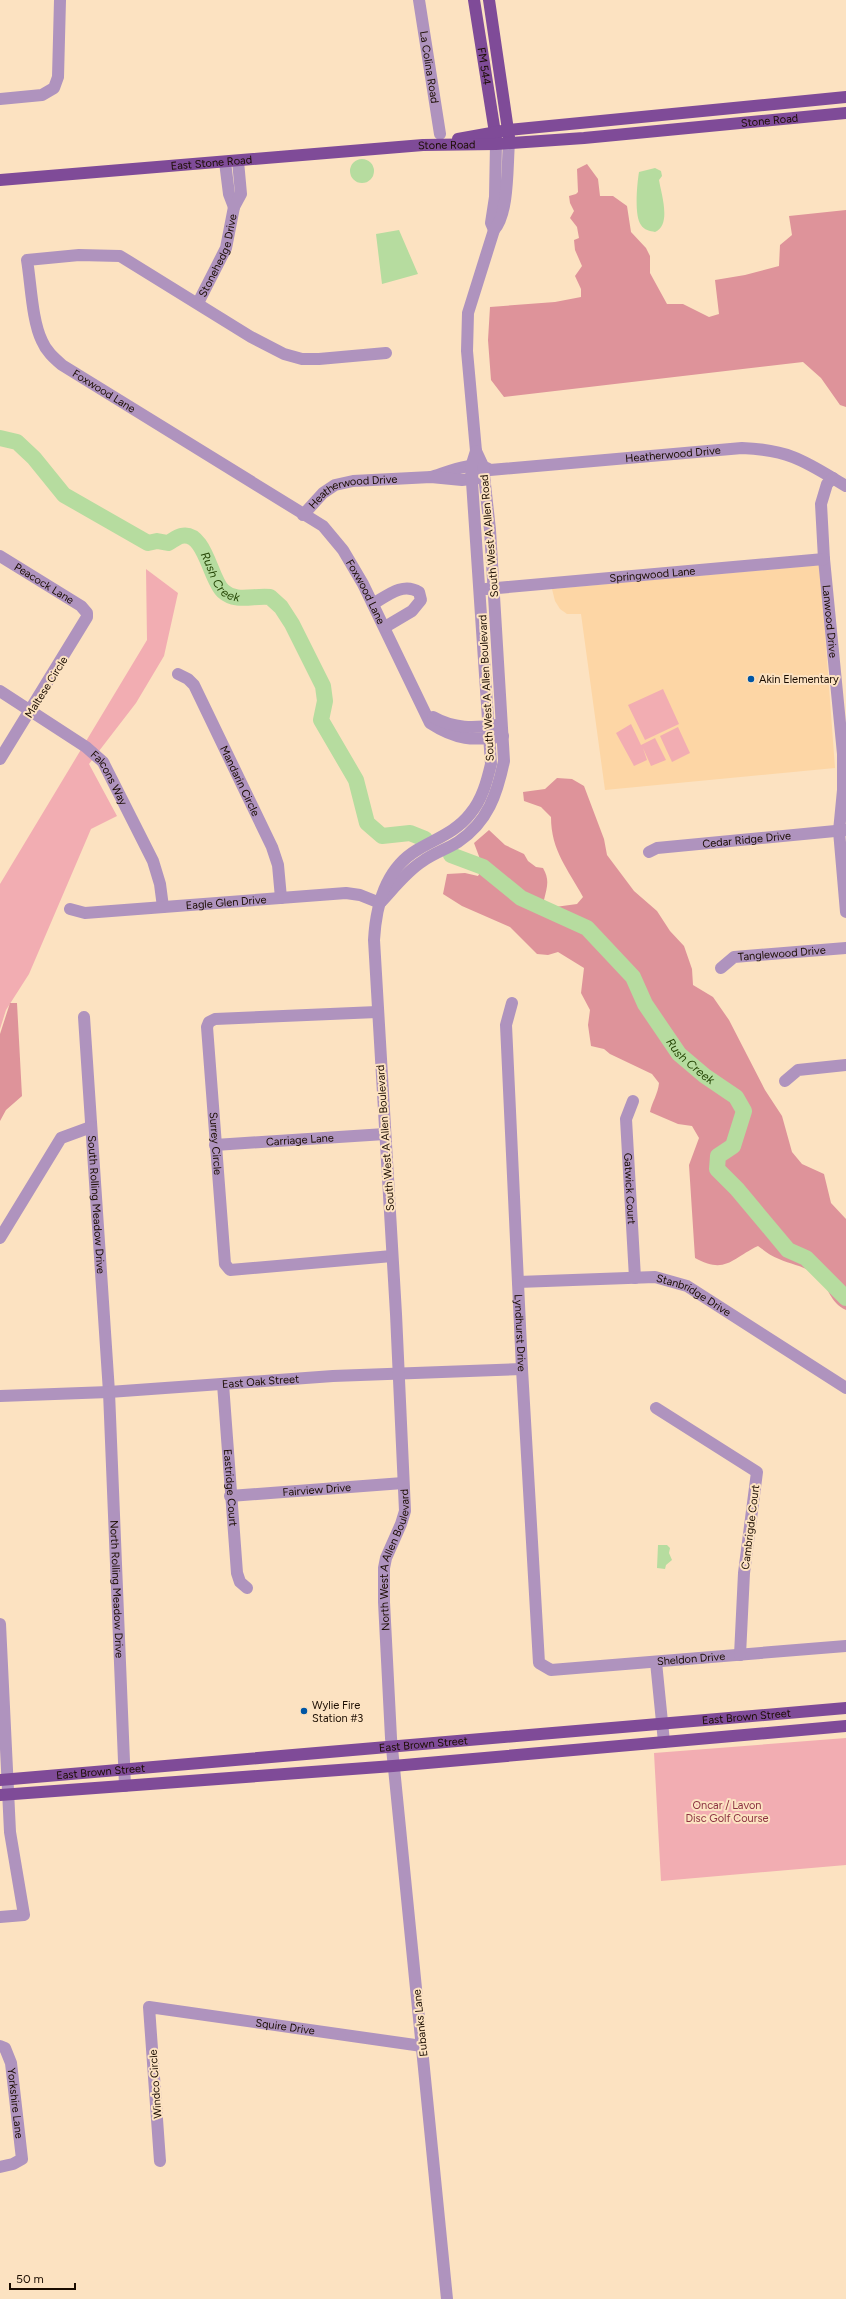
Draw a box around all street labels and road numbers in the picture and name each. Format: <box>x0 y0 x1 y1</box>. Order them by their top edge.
street label: La Colina Road <box>417 30 441 104</box>
street label: FM 544 <box>475 46 493 86</box>
street label: Stone Road <box>740 112 799 130</box>
street label: Stone Road <box>417 138 475 152</box>
street label: East Stone Road <box>170 153 253 173</box>
street label: Stonehedge Drive <box>196 213 240 299</box>
street label: Foxwood Lane <box>70 367 138 416</box>
street label: Heatherwood Drive <box>625 444 721 465</box>
street label: Heatherwood Drive <box>306 473 398 512</box>
street label: South West A Allen Road <box>478 474 501 598</box>
street label: Foxwood Lane <box>343 557 387 627</box>
street label: Peacock Lane <box>12 560 76 607</box>
street label: Springwood Lane <box>609 564 696 585</box>
street label: Lanwood Drive <box>820 584 840 658</box>
street label: South West A Allen Boulevard <box>476 614 497 762</box>
street label: Maltese Circle <box>22 654 70 720</box>
street label: Mandarin Circle <box>217 744 262 818</box>
street label: Falcons Way <box>88 748 130 808</box>
street label: Cedar Ridge Drive <box>702 829 792 851</box>
street label: Eagle Glen Drive <box>185 893 267 912</box>
street label: Tanglewood Drive <box>738 944 826 964</box>
street label: South West A Allen Boulevard <box>374 1064 397 1212</box>
street label: Surrey Circle <box>206 1111 224 1176</box>
street label: Carriage Lane <box>266 1131 334 1149</box>
street label: South Rolling Meadow Drive <box>85 1135 107 1274</box>
street label: Gatwick Court <box>621 1152 638 1225</box>
street label: Stanbridge Drive <box>655 1272 733 1319</box>
street label: Lyndhurst Drive <box>512 1294 528 1372</box>
street label: East Oak Street <box>222 1372 300 1391</box>
street label: Eastridge Court <box>221 1449 240 1527</box>
street label: Fairview Drive <box>282 1481 352 1499</box>
street label: Cambrigde Court <box>739 1484 762 1570</box>
street label: North West A Allen Boulevard <box>377 1489 412 1631</box>
street label: North Rolling Meadow Drive <box>107 1520 126 1658</box>
street label: Sheldon Drive <box>656 1650 726 1668</box>
street label: East Brown Street <box>701 1707 791 1727</box>
street label: East Brown Street <box>379 1734 469 1755</box>
street label: East Brown Street <box>56 1762 146 1782</box>
street label: Eubanks Lane <box>411 1989 430 2057</box>
street label: Squire Drive <box>255 2016 316 2038</box>
street label: Windco Circle <box>147 2049 164 2119</box>
street label: Yorkshire Lane <box>5 2067 26 2139</box>

